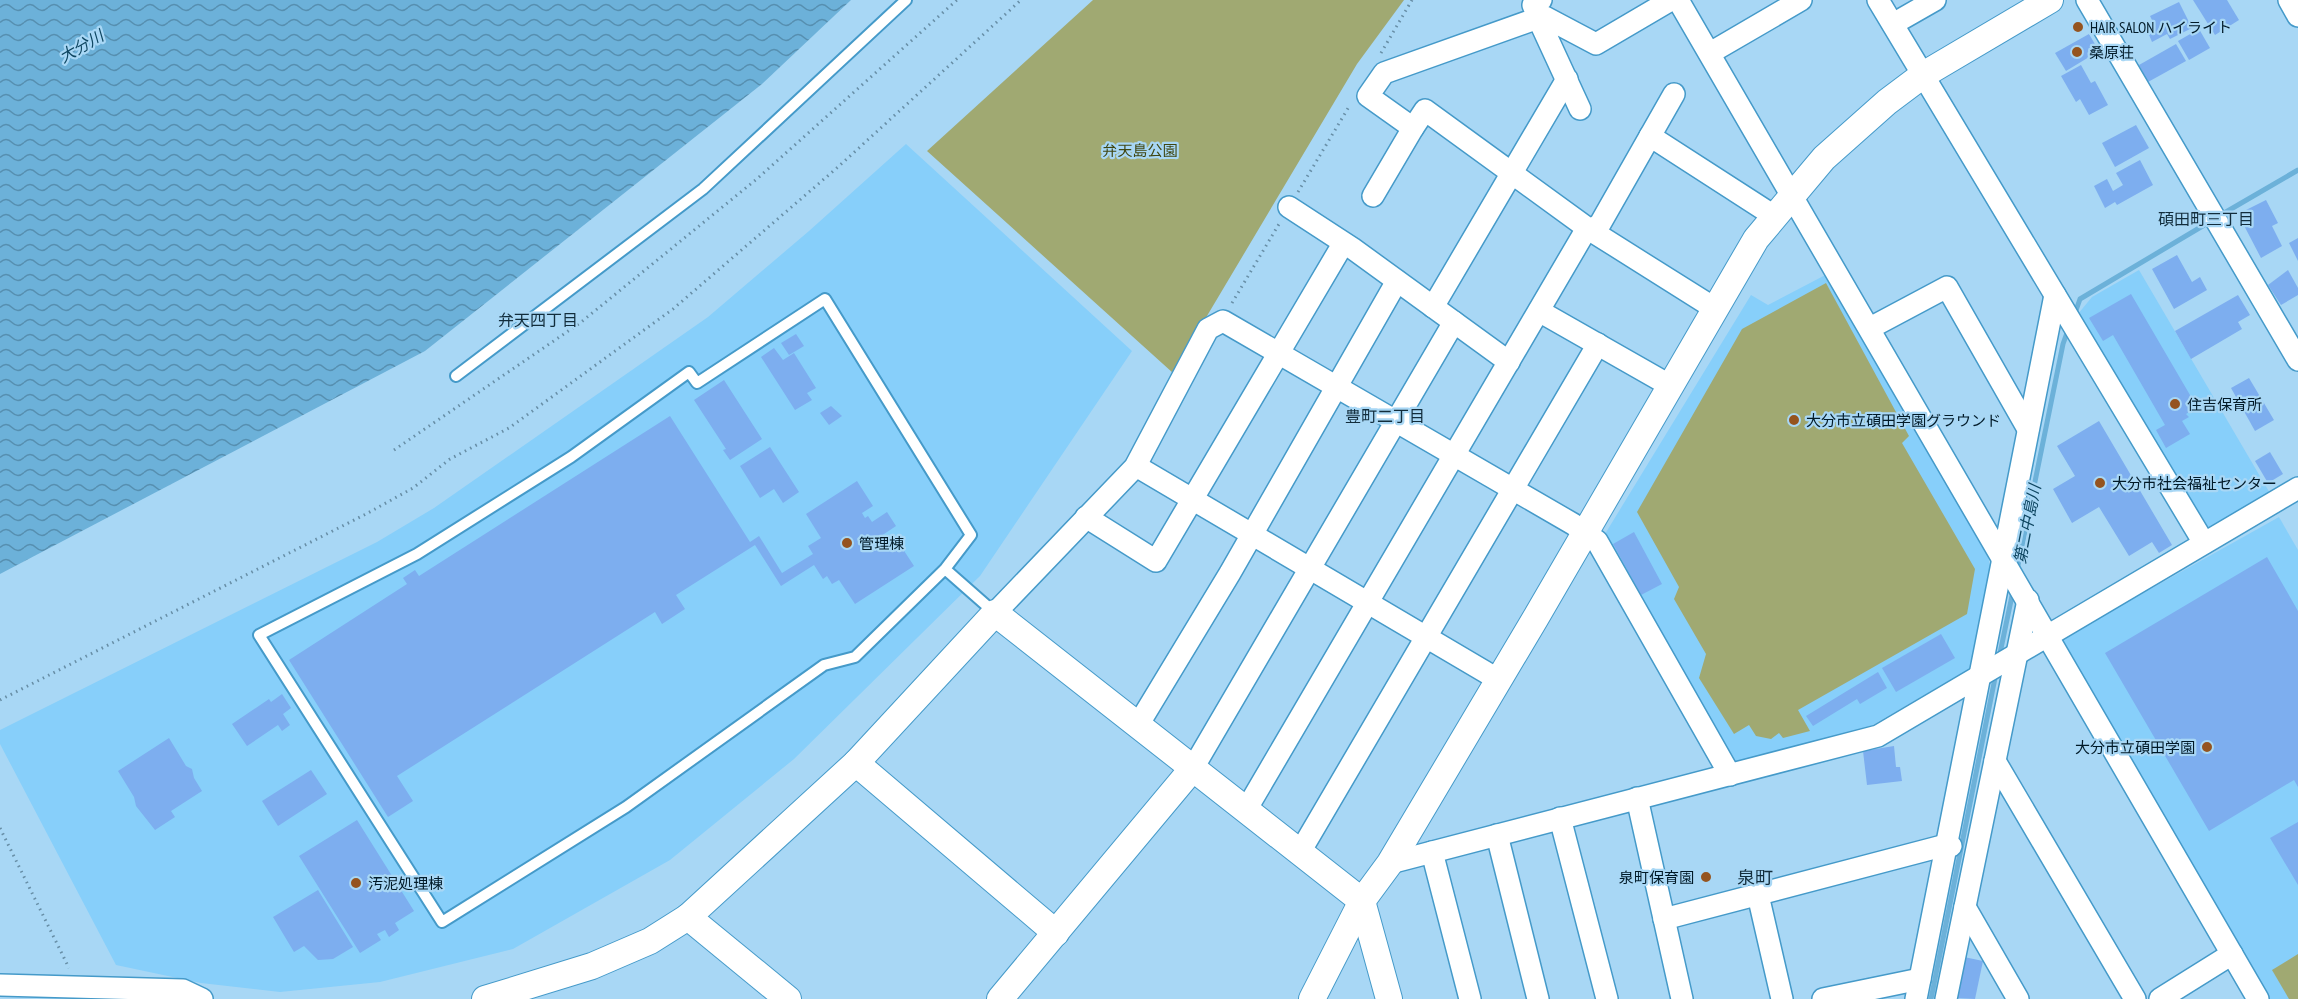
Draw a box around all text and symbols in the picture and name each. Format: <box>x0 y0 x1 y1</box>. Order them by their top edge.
place label: HAIR SALON ハイライト <box>2090 18 2232 37</box>
marker: HAIR SALON ハイライト <box>2071 20 2085 34</box>
water label: 大分川 <box>55 24 109 67</box>
place label: 桑原荘 <box>2089 43 2134 62</box>
marker: 桑原荘 <box>2070 45 2084 59</box>
park label: 弁天島公園 <box>1102 141 1178 160</box>
district label: 碩田町三丁目 <box>2158 209 2254 229</box>
district label: 弁天四丁目 <box>498 310 578 330</box>
place label: 住吉保育所 <box>2187 395 2262 414</box>
marker: 住吉保育所 <box>2168 397 2182 411</box>
district label: 豊町二丁目 <box>1345 406 1425 426</box>
place label: 大分市立碩田学園グラウンド <box>1806 411 2001 430</box>
marker: 大分市立碩田学園グラウンド <box>1787 413 1801 427</box>
place label: 大分市社会福祉センター <box>2112 474 2277 493</box>
marker: 大分市社会福祉センター <box>2093 476 2107 490</box>
water label: 第二中島川 <box>2010 481 2045 565</box>
place label: 管理棟 <box>859 534 904 553</box>
marker: 管理棟 <box>840 536 854 550</box>
place label: 大分市立碩田学園 <box>2075 738 2195 757</box>
marker: 大分市立碩田学園 <box>2200 740 2214 754</box>
district label: 泉町 <box>1737 866 1773 889</box>
place label: 泉町保育園 <box>1619 868 1694 887</box>
marker: 泉町保育園 <box>1699 870 1713 884</box>
place label: 汚泥処理棟 <box>368 874 443 893</box>
marker: 汚泥処理棟 <box>349 876 363 890</box>

